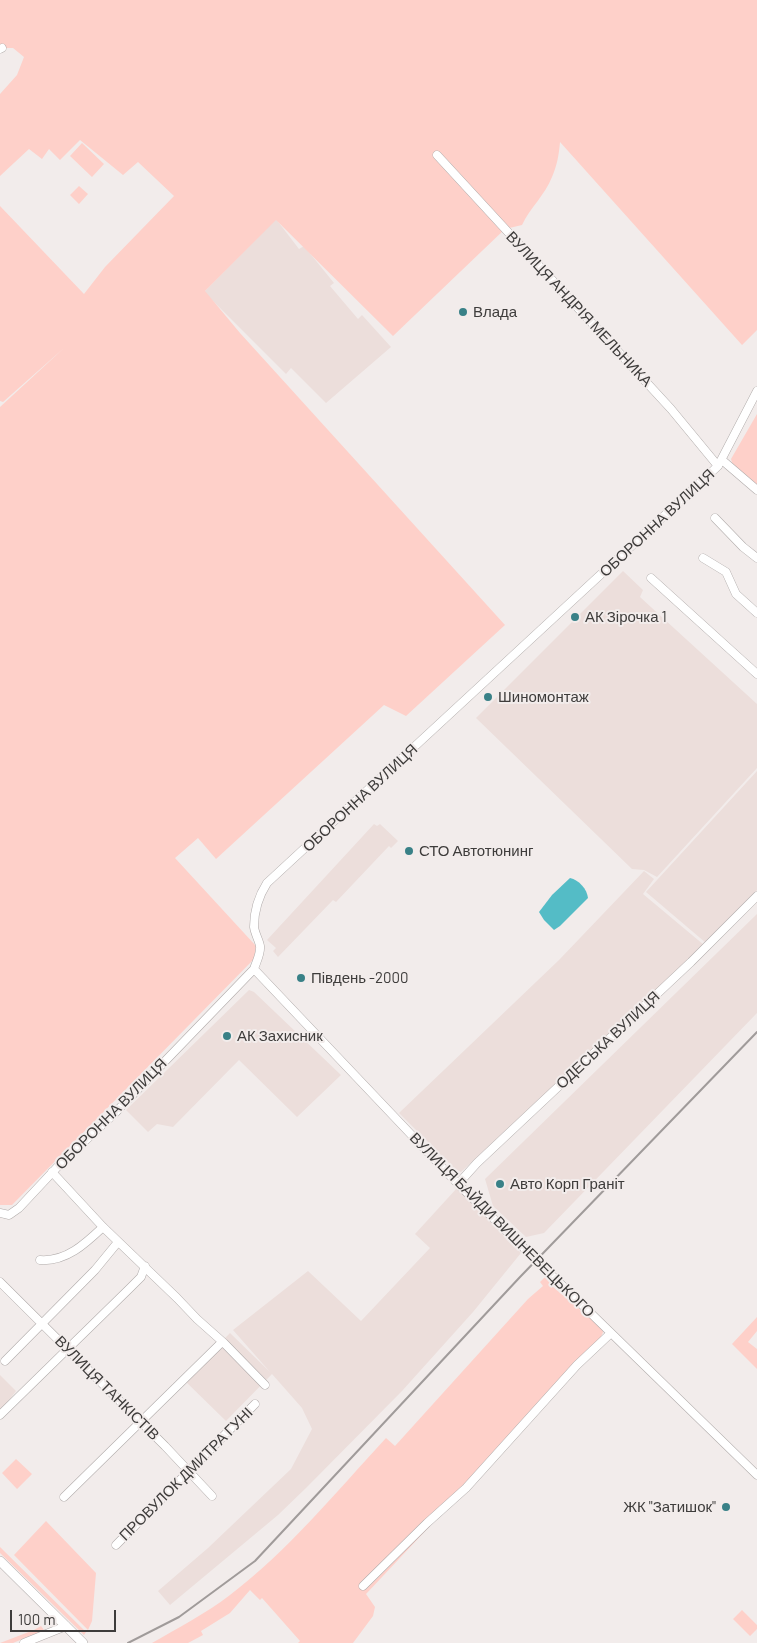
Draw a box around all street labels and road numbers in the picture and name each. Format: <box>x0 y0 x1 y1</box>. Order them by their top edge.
street label: ВУЛИЦЯ АНДРІЯ МЕЛЬНИКА <box>502 228 656 390</box>
street label: ОБОРОННА ВУЛИЦЯ <box>596 465 718 581</box>
street label: ОБОРОННА ВУЛИЦЯ <box>299 740 421 856</box>
street label: ОДЕСЬКА ВУЛИЦЯ <box>552 987 664 1093</box>
street label: ОБОРОННА ВУЛИЦЯ <box>52 1055 170 1173</box>
street label: ВУЛИЦЯ БАЙДИ ВИШНЕВЕЦЬКОГО <box>406 1129 598 1321</box>
street label: ВУЛИЦЯ ТАНКІСТІВ <box>51 1332 163 1444</box>
street label: ПРОВУЛОК ДМИТРА ГУНІ <box>116 1404 256 1544</box>

